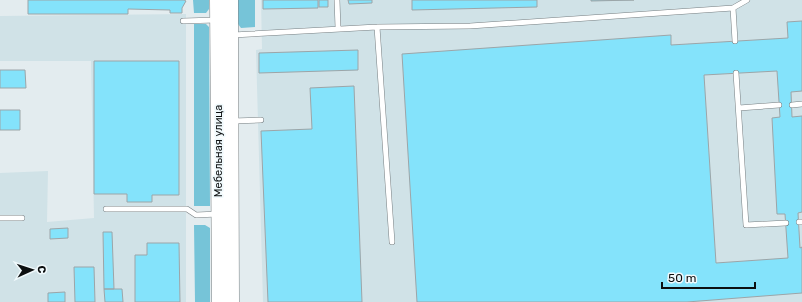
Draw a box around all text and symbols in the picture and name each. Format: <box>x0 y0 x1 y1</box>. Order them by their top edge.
street label: Мебельная улица <box>212 105 225 197</box>
north arrow <box>12 250 52 290</box>
scale bar <box>662 264 755 290</box>
text: С <box>35 265 48 274</box>
text: 50 m <box>668 271 696 285</box>

